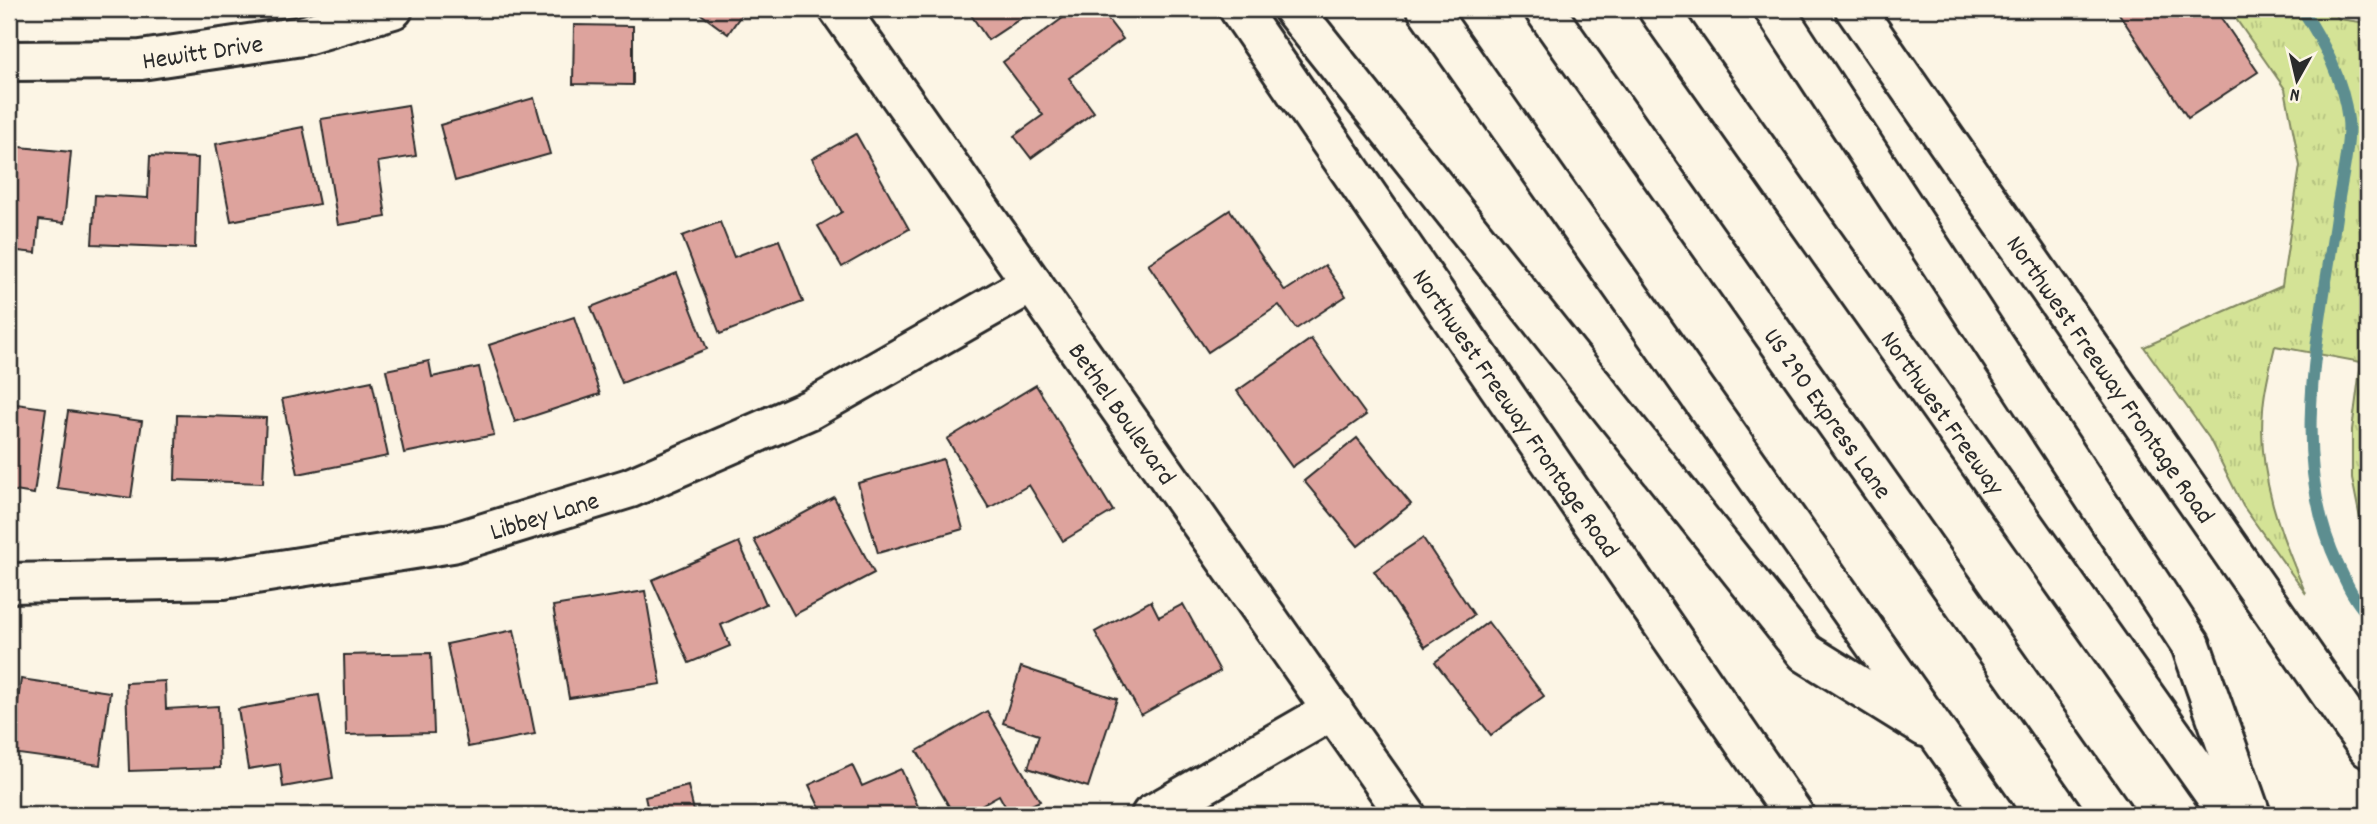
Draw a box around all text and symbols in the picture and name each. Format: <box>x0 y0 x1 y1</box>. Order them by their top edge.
street label: Hewitt Drive <box>140 27 266 82</box>
north arrow <box>2262 46 2332 116</box>
text: N <box>2289 79 2302 107</box>
street label: Northwest Freeway Frontage Road <box>1995 229 2222 533</box>
street label: Northwest Freeway Frontage Road <box>1401 262 1627 567</box>
street label: US 290 Express Lane <box>1753 321 1899 508</box>
street label: Northwest Freeway <box>1870 324 2012 504</box>
street label: Bethel Boulevard <box>1057 336 1183 494</box>
street label: Libbey Lane <box>486 484 604 552</box>

